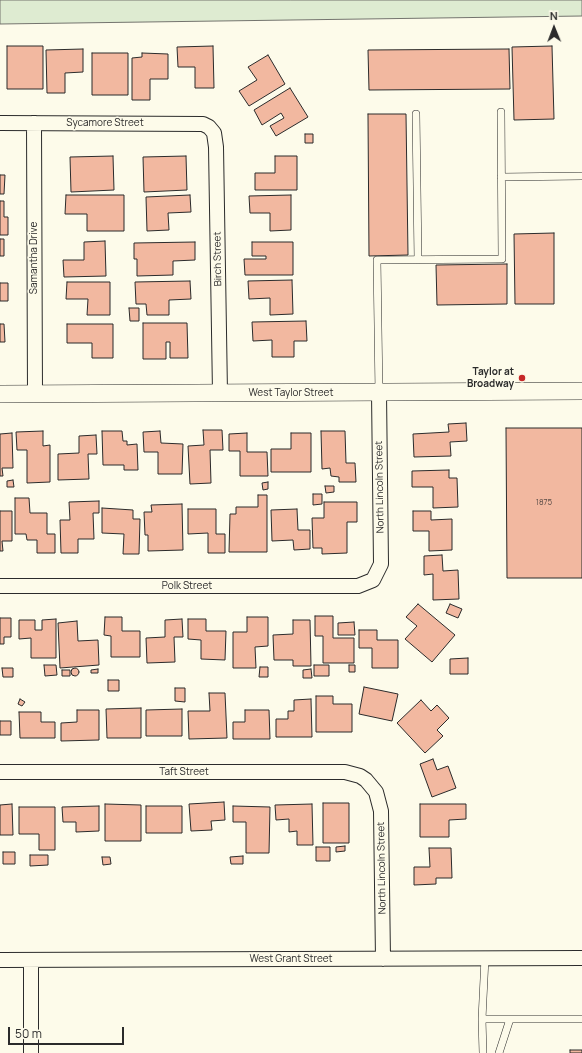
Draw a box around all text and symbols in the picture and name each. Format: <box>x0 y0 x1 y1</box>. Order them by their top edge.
north arrow <box>534 8 574 48</box>
text: N <box>550 8 558 23</box>
street label: Sycamore Street <box>66 117 144 129</box>
street label: Samantha Drive <box>28 222 40 294</box>
street label: Birch Street <box>212 231 224 287</box>
place label: Taylor at Broadway <box>467 366 514 390</box>
marker: Taylor at Broadway <box>517 373 527 383</box>
street label: West Taylor Street <box>249 387 333 399</box>
street label: North Lincoln Street <box>373 441 387 533</box>
house number: 1875 <box>536 498 552 508</box>
street label: Polk Street <box>162 580 212 592</box>
street label: Taft Street <box>159 766 209 778</box>
street label: North Lincoln Street <box>375 822 389 914</box>
street label: West Grant Street <box>249 953 333 965</box>
scale bar <box>10 1019 126 1045</box>
text: 50 m <box>15 1025 42 1042</box>

